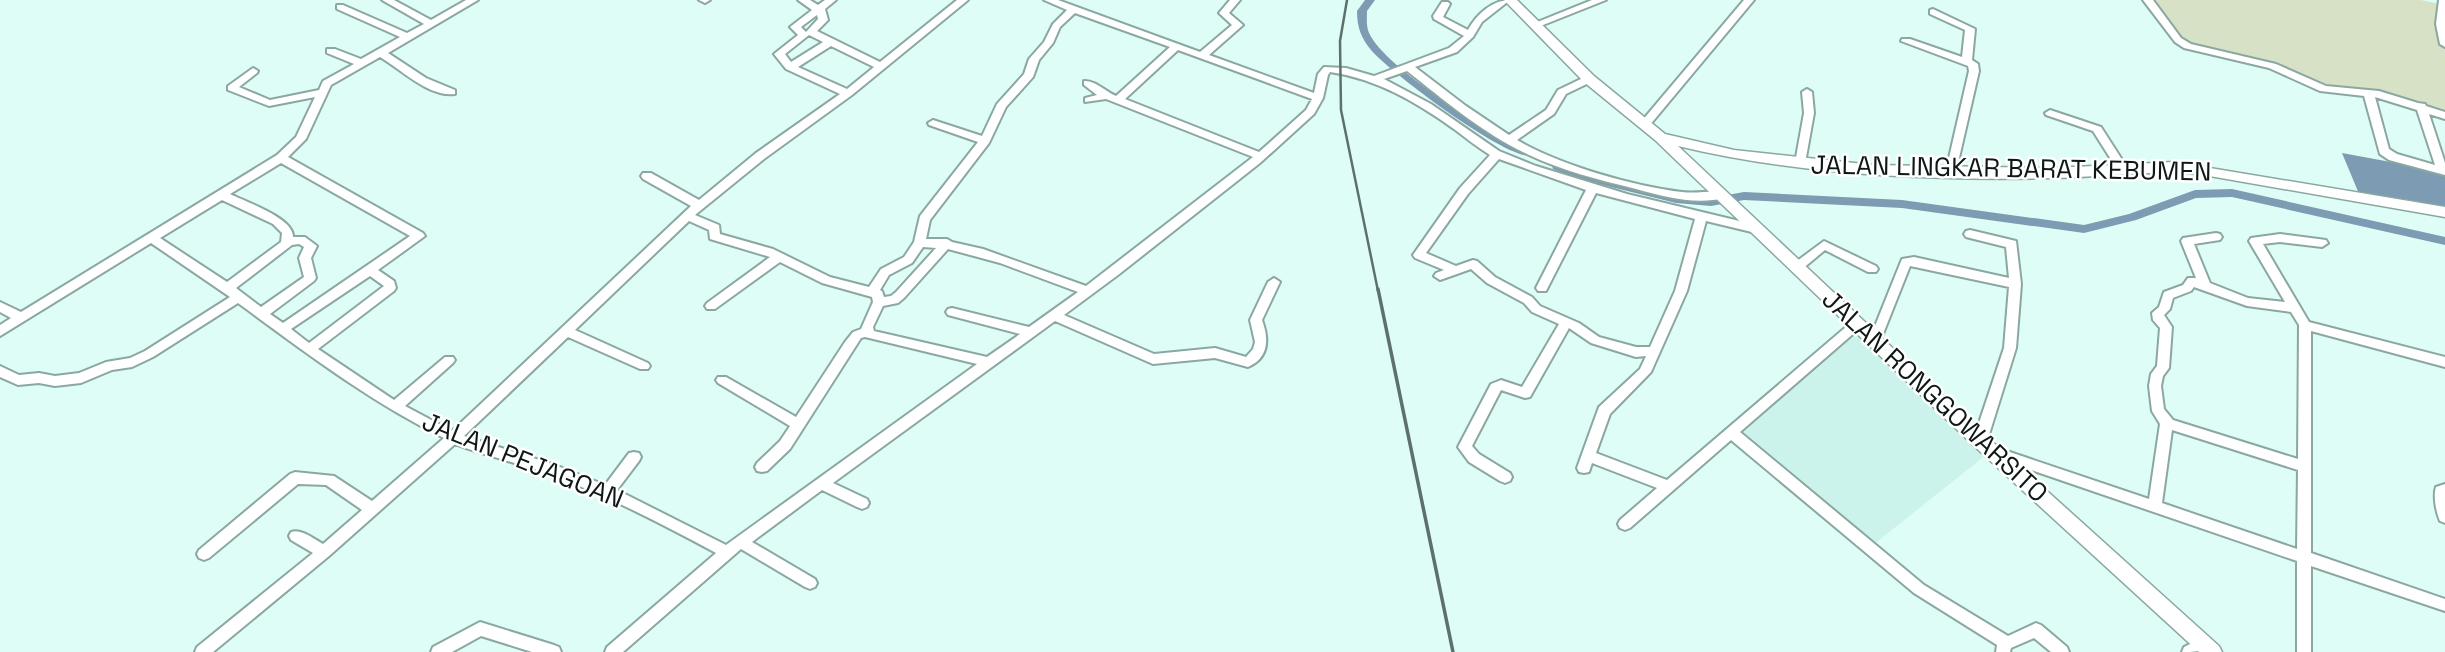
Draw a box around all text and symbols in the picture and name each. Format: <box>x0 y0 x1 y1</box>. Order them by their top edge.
street label: JALAN LINGKAR BARAT KEBUMEN <box>1810 148 2212 188</box>
street label: JALAN RONGGOWARSITO <box>1815 282 2055 510</box>
street label: JALAN PEJAGOAN <box>417 404 629 516</box>

